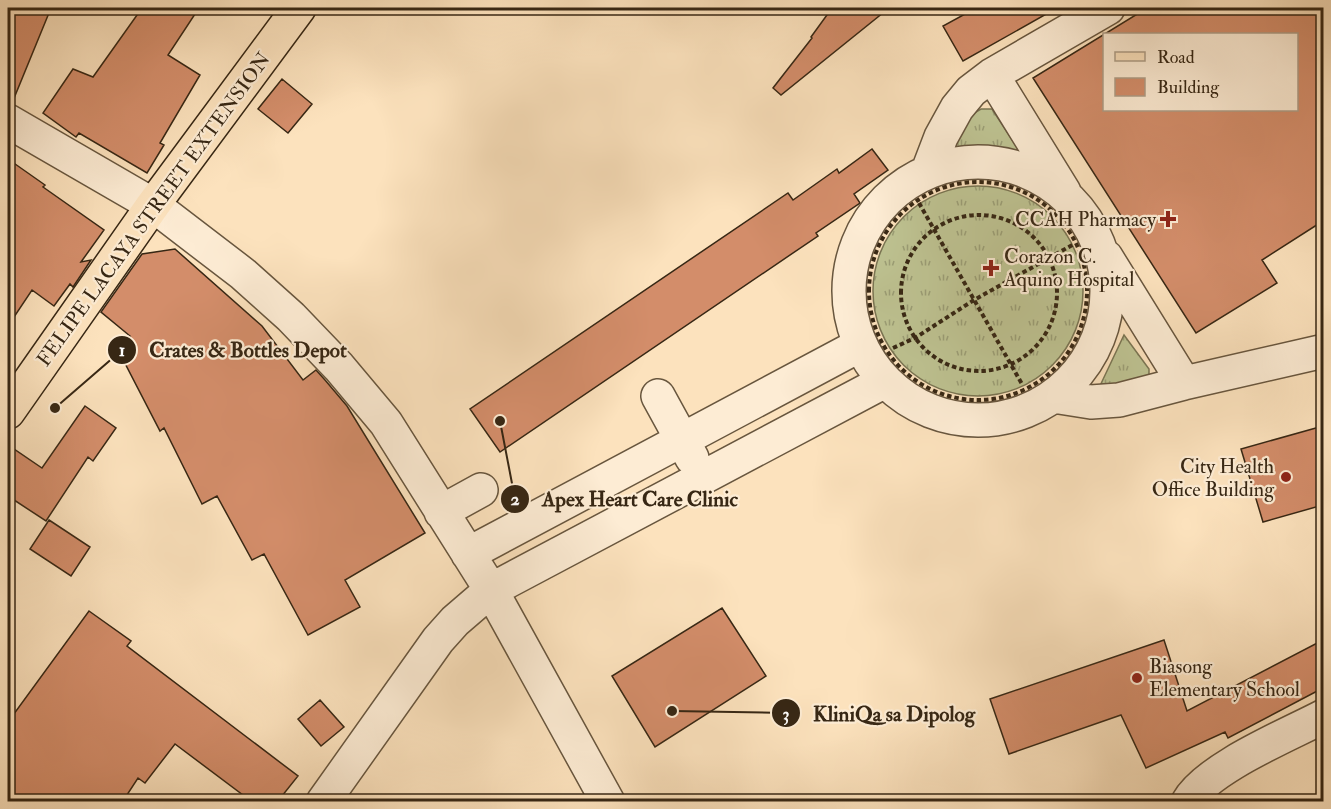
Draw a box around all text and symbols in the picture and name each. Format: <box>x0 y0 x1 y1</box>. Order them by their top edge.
legend <box>1103 33 1298 111</box>
text: Road <box>1157 46 1195 69</box>
street label: FELIPE LACAYA STREET EXTENSION <box>31 47 276 371</box>
text: Building <box>1157 76 1220 99</box>
place label: CCAH Pharmacy <box>1015 207 1157 232</box>
marker: CCAH Pharmacy <box>1161 212 1175 226</box>
place label: Corazon C. Aquino Hospital <box>1003 244 1134 293</box>
marker: Corazon C. Aquino Hospital <box>982 259 1000 277</box>
callout: Crates & Bottles Depot <box>107 330 358 369</box>
text: Crates & Bottles Depot <box>149 337 347 364</box>
text: 1 <box>119 339 125 362</box>
place label: City Health Office Building <box>1152 454 1275 502</box>
marker: City Health Office Building <box>1279 470 1293 484</box>
callout: Apex Heart Care Clinic <box>500 479 750 518</box>
text: Apex Heart Care Clinic <box>541 486 738 513</box>
text: 2 <box>510 488 520 511</box>
place label: Biasong Elementary School <box>1149 654 1300 702</box>
marker: Biasong Elementary School <box>1130 671 1144 685</box>
callout: KliniQa sa Dipolog <box>771 694 987 733</box>
text: KliniQa sa Dipolog <box>813 701 976 728</box>
text: 3 <box>783 703 790 726</box>

